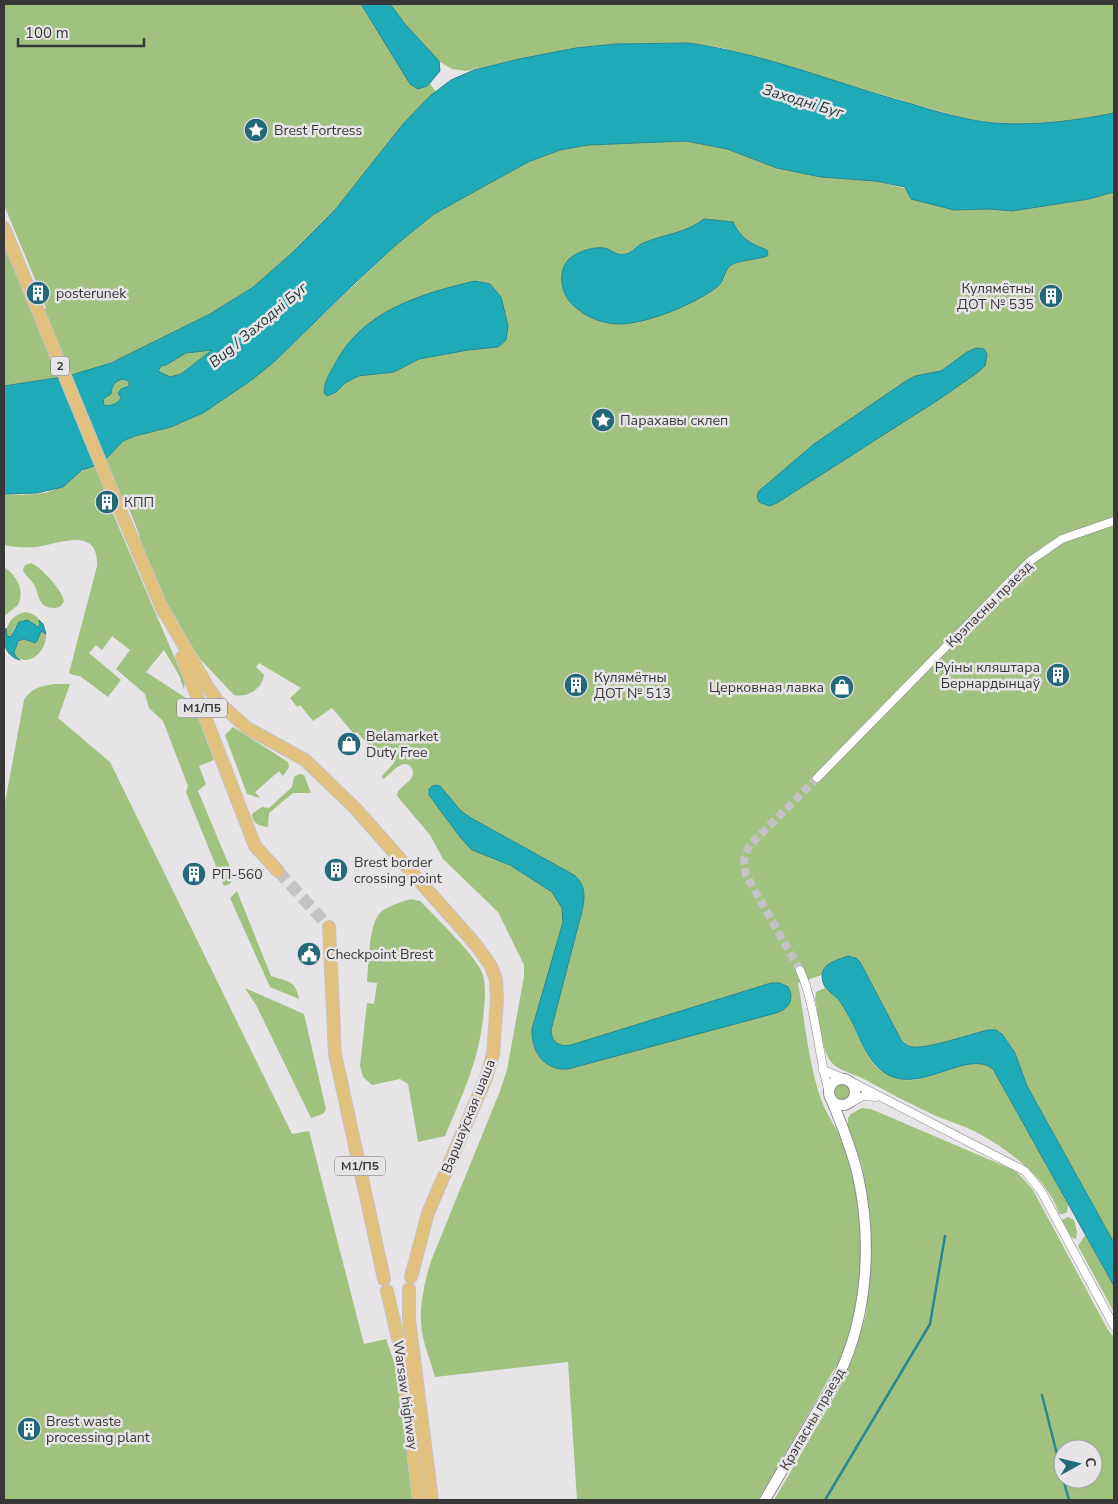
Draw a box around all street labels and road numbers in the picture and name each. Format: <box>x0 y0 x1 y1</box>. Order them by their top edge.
road number: 2 <box>51 356 69 376</box>
street label: Крэпасны праезд <box>942 557 1037 652</box>
road number: М1/П5 <box>177 698 227 718</box>
street label: Варшаўская шаша <box>437 1056 500 1176</box>
road number: М1/П5 <box>335 1156 385 1176</box>
street label: Warsaw highway <box>388 1339 423 1452</box>
street label: Крэпасны праезд <box>775 1364 850 1474</box>

